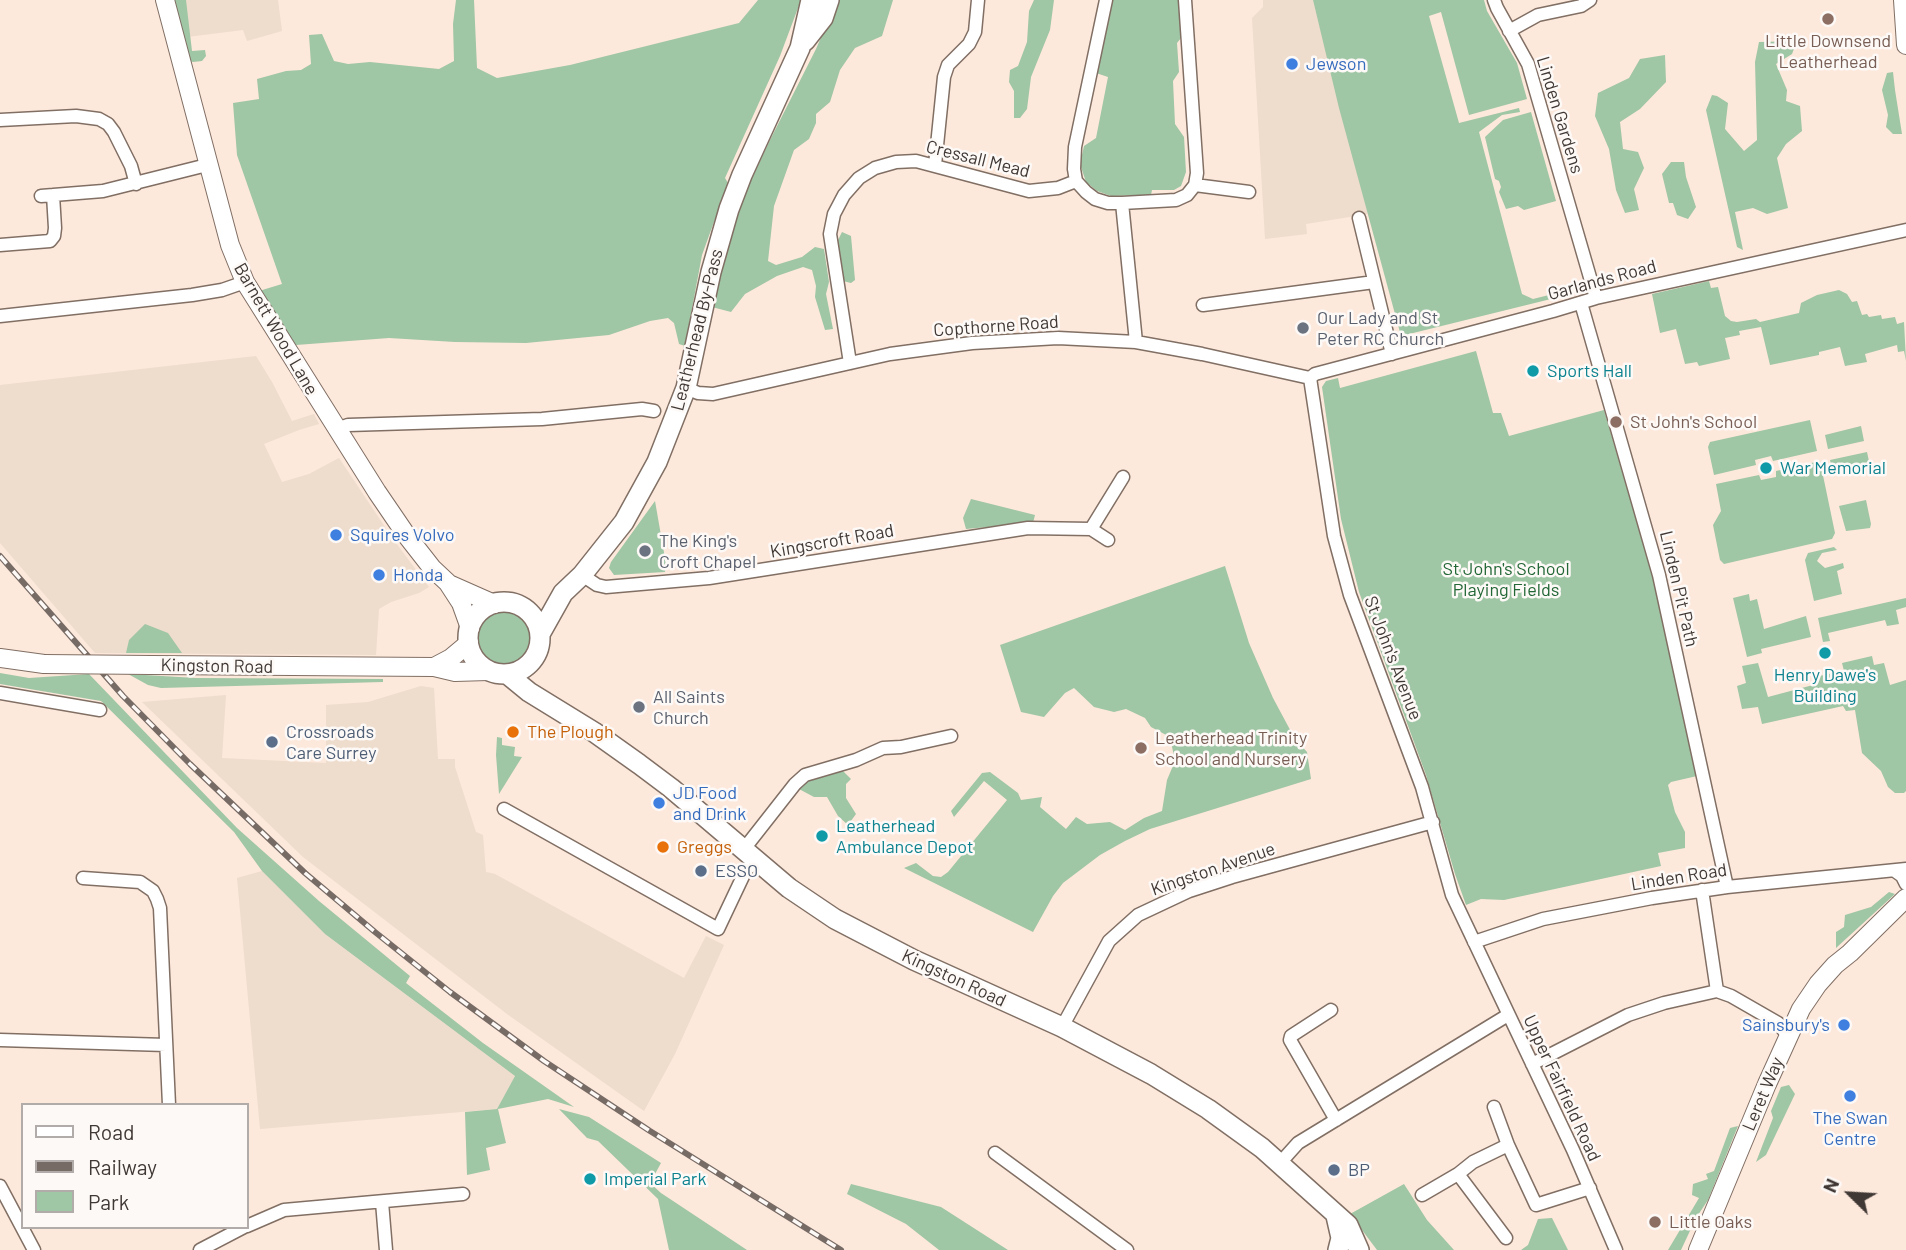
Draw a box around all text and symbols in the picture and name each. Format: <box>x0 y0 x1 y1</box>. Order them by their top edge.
marker: Little Downsend Leatherhead <box>1820 11 1836 27</box>
place label: Little Downsend Leatherhead <box>1765 30 1891 72</box>
place label: Jewson <box>1306 53 1366 75</box>
street label: Linden Gardens <box>1532 54 1588 176</box>
marker: Jewson <box>1284 56 1300 72</box>
street label: Cressall Mead <box>924 136 1032 182</box>
street label: Leatherhead By-Pass <box>666 247 728 413</box>
street label: Garlands Road <box>1545 255 1659 305</box>
street label: Barnett Wood Lane <box>229 259 323 399</box>
place label: Our Lady and St Peter RC Church <box>1317 307 1444 350</box>
street label: Copthorne Road <box>933 311 1059 341</box>
marker: Our Lady and St Peter RC Church <box>1295 320 1311 336</box>
place label: Sports Hall <box>1547 360 1632 382</box>
marker: Sports Hall <box>1525 363 1541 379</box>
place label: St John's School <box>1630 411 1757 433</box>
marker: St John's School <box>1608 414 1624 430</box>
place label: War Memorial <box>1780 457 1886 479</box>
marker: War Memorial <box>1758 460 1774 476</box>
street label: Kingscroft Road <box>768 519 896 563</box>
place label: Squires Volvo <box>350 524 455 546</box>
marker: Squires Volvo <box>328 527 344 543</box>
street label: Linden Pit Path <box>1655 529 1703 649</box>
place label: The King's Croft Chapel <box>659 530 756 572</box>
marker: The King's Croft Chapel <box>637 543 653 559</box>
park label: St John's School Playing Fields <box>1442 558 1570 600</box>
place label: Honda <box>393 564 443 586</box>
marker: Honda <box>371 567 387 583</box>
street label: St John's Avenue <box>1359 593 1427 723</box>
marker: Henry Dawe's Building <box>1817 645 1833 661</box>
street label: Kingston Road <box>161 654 273 678</box>
place label: Henry Dawe's Building <box>1774 664 1876 706</box>
place label: All Saints Church <box>653 686 725 728</box>
marker: All Saints Church <box>631 699 647 715</box>
place label: Crossroads Care Surrey <box>286 721 376 764</box>
place label: The Plough <box>527 721 614 743</box>
marker: The Plough <box>505 724 521 740</box>
place label: Leatherhead Trinity School and Nursery <box>1155 727 1307 770</box>
marker: Crossroads Care Surrey <box>264 734 280 750</box>
marker: Leatherhead Trinity School and Nursery <box>1133 740 1149 756</box>
place label: JD Food and Drink <box>673 782 746 824</box>
marker: JD Food and Drink <box>651 795 667 811</box>
place label: Leatherhead Ambulance Depot <box>836 815 973 858</box>
marker: Leatherhead Ambulance Depot <box>814 828 830 844</box>
place label: Greggs <box>677 836 732 858</box>
street label: Kingston Avenue <box>1148 838 1278 900</box>
marker: Greggs <box>655 839 671 855</box>
street label: Linden Road <box>1629 859 1729 895</box>
place label: ESSO <box>715 860 758 882</box>
marker: ESSO <box>693 863 709 879</box>
street label: Kingston Road <box>898 944 1010 1012</box>
street label: Upper Fairfield Road <box>1519 1011 1605 1165</box>
place label: Sainsbury's <box>1742 1014 1830 1036</box>
marker: Sainsbury's <box>1836 1017 1852 1033</box>
street label: Leret Way <box>1738 1054 1788 1134</box>
marker: The Swan Centre <box>1842 1088 1858 1104</box>
legend <box>21 1103 248 1229</box>
place label: The Swan Centre <box>1812 1107 1888 1150</box>
text: Road <box>88 1119 134 1144</box>
text: Railway <box>88 1154 157 1179</box>
place label: BP <box>1348 1159 1370 1181</box>
north arrow <box>1815 1159 1885 1229</box>
marker: BP <box>1326 1162 1342 1178</box>
place label: Imperial Park <box>604 1168 706 1190</box>
marker: Imperial Park <box>582 1171 598 1187</box>
text: N <box>1817 1175 1843 1196</box>
text: Park <box>88 1189 129 1214</box>
place label: Little Oaks <box>1669 1211 1752 1233</box>
marker: Little Oaks <box>1647 1214 1663 1230</box>

